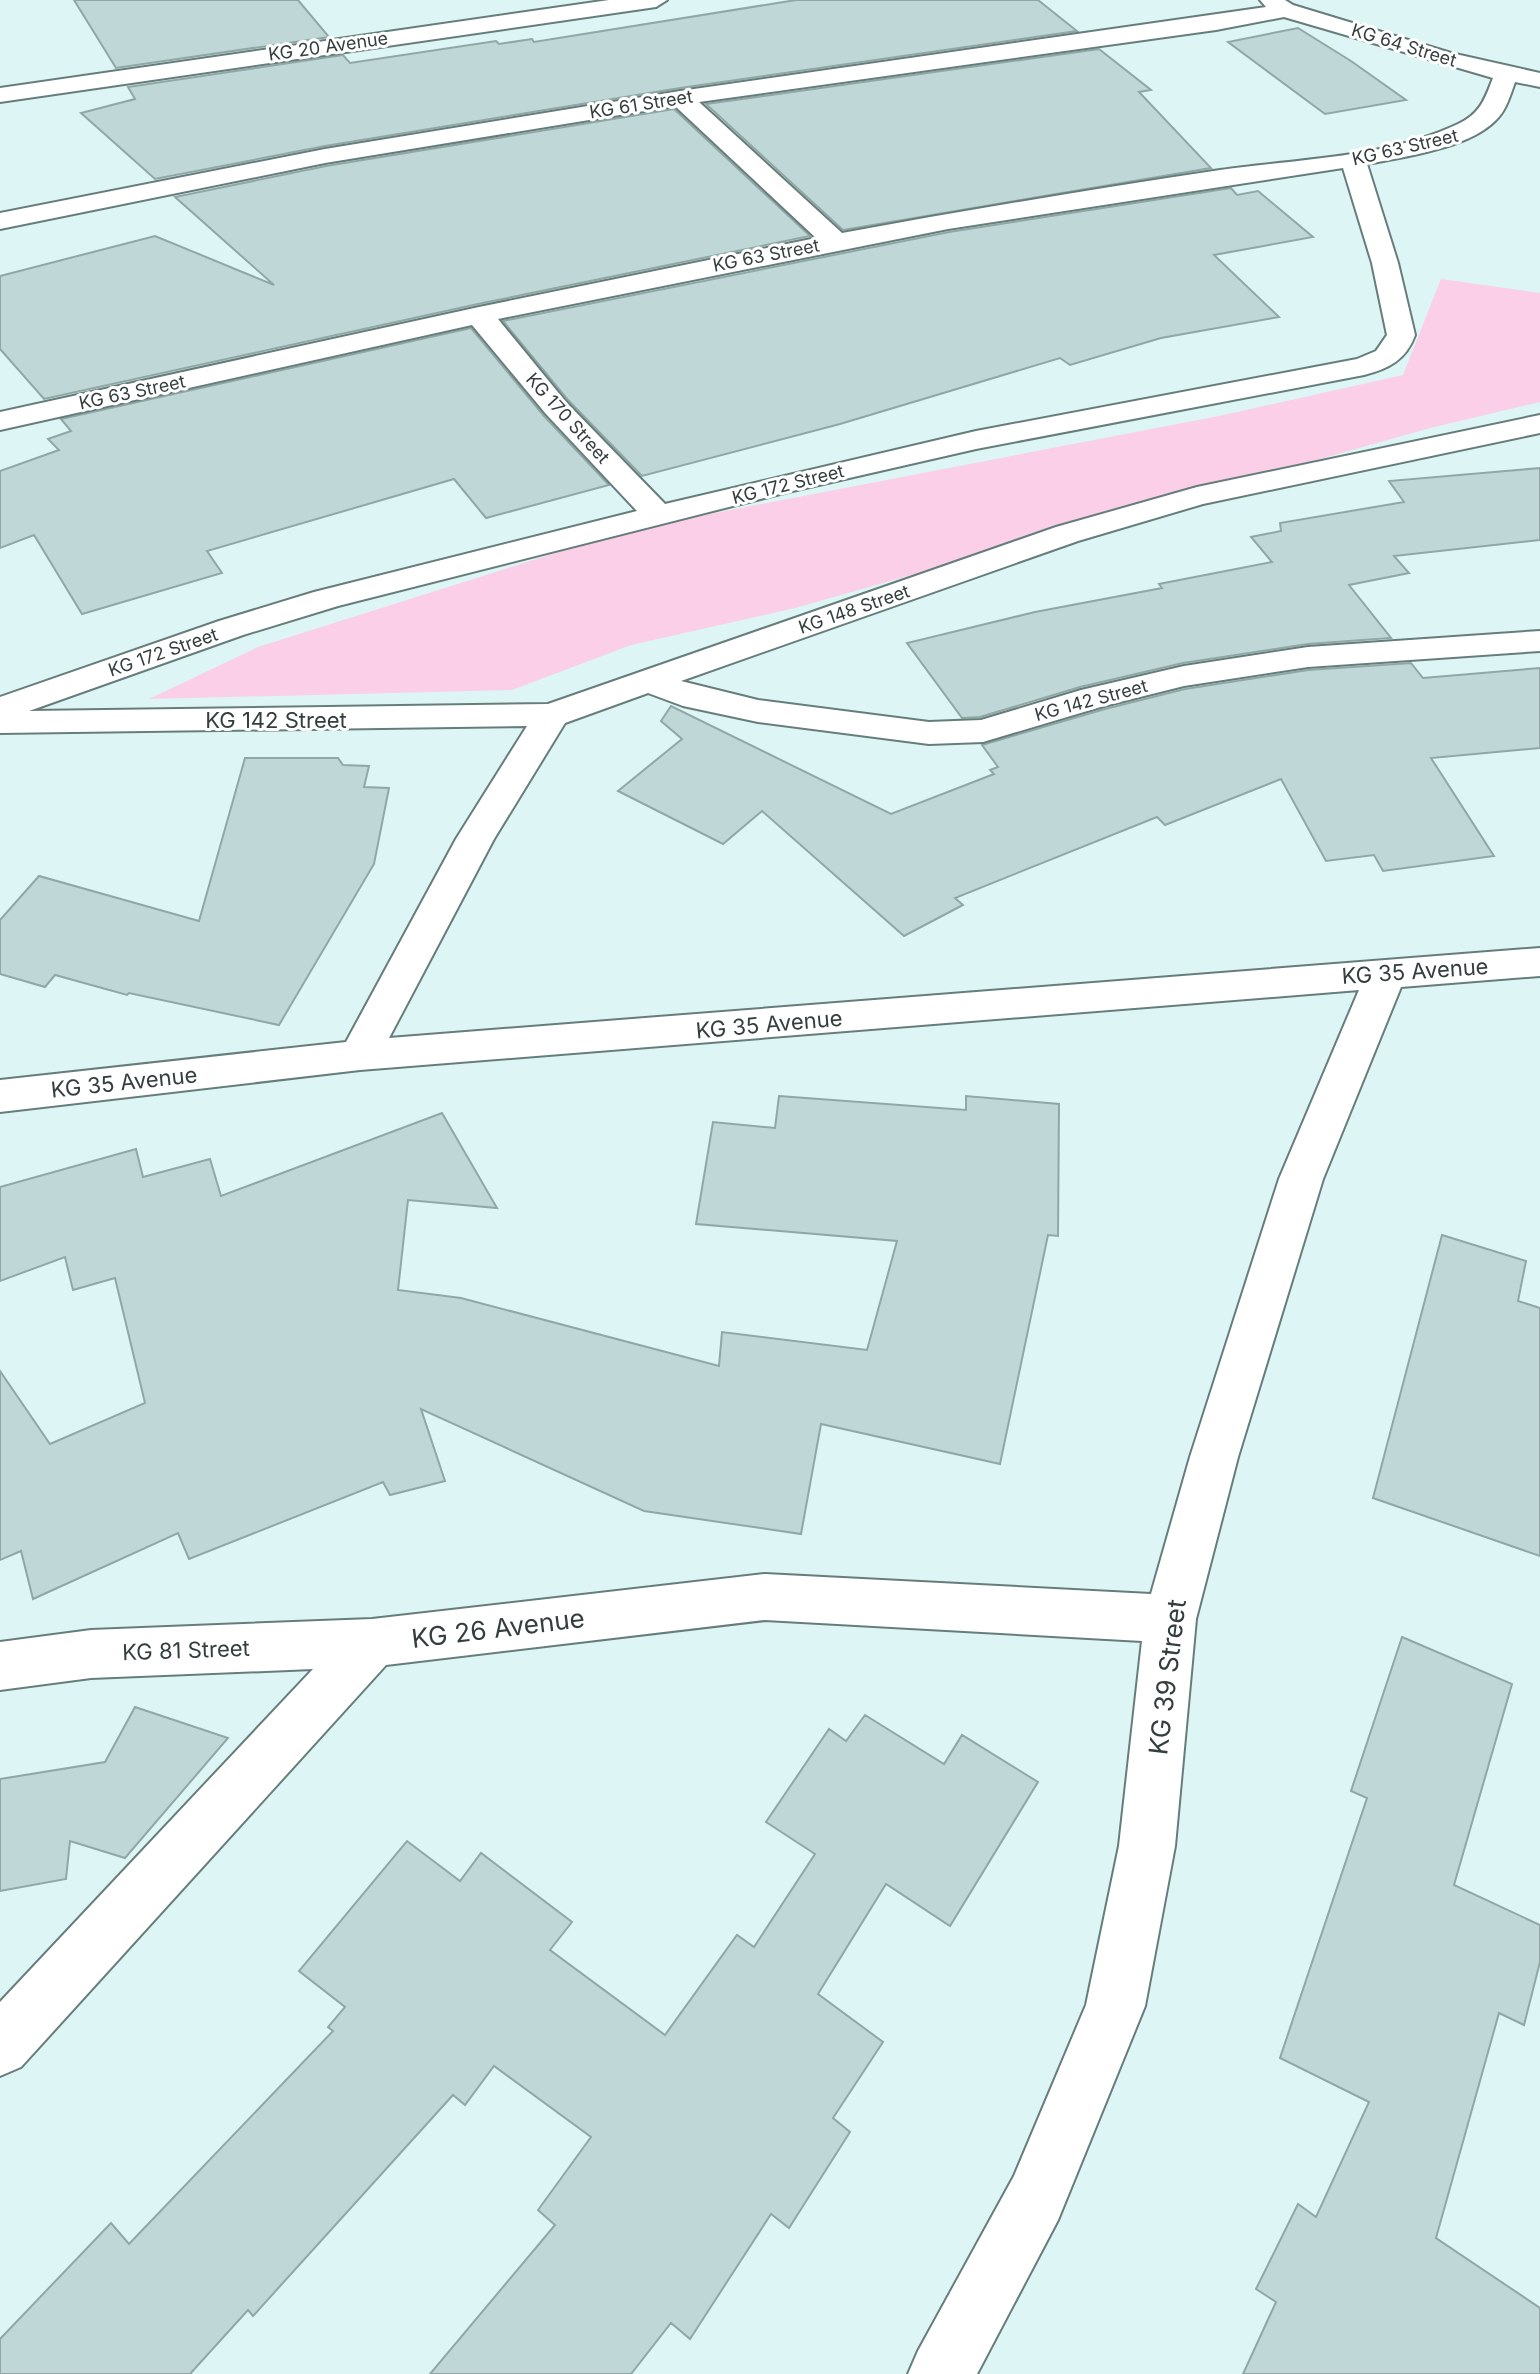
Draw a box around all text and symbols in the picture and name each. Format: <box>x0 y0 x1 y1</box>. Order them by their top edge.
street label: KG 64 Street <box>1349 19 1459 71</box>
street label: KG 20 Avenue <box>267 27 389 65</box>
street label: KG 61 Street <box>588 85 694 123</box>
street label: KG 63 Street <box>1350 125 1460 169</box>
street label: KG 63 Street <box>711 234 821 276</box>
street label: KG 170 Street <box>522 368 614 468</box>
street label: KG 63 Street <box>77 370 187 414</box>
street label: KG 172 Street <box>730 460 846 508</box>
street label: KG 148 Street <box>796 580 912 638</box>
street label: KG 172 Street <box>106 623 221 681</box>
street label: KG 142 Street <box>1032 675 1150 725</box>
street label: KG 142 Street <box>205 707 347 733</box>
street label: KG 35 Avenue <box>1341 953 1489 989</box>
street label: KG 35 Avenue <box>695 1005 843 1043</box>
street label: KG 35 Avenue <box>50 1061 198 1103</box>
street label: KG 39 Street <box>1142 1598 1192 1756</box>
street label: KG 26 Avenue <box>410 1602 586 1654</box>
street label: KG 81 Street <box>122 1635 250 1665</box>

